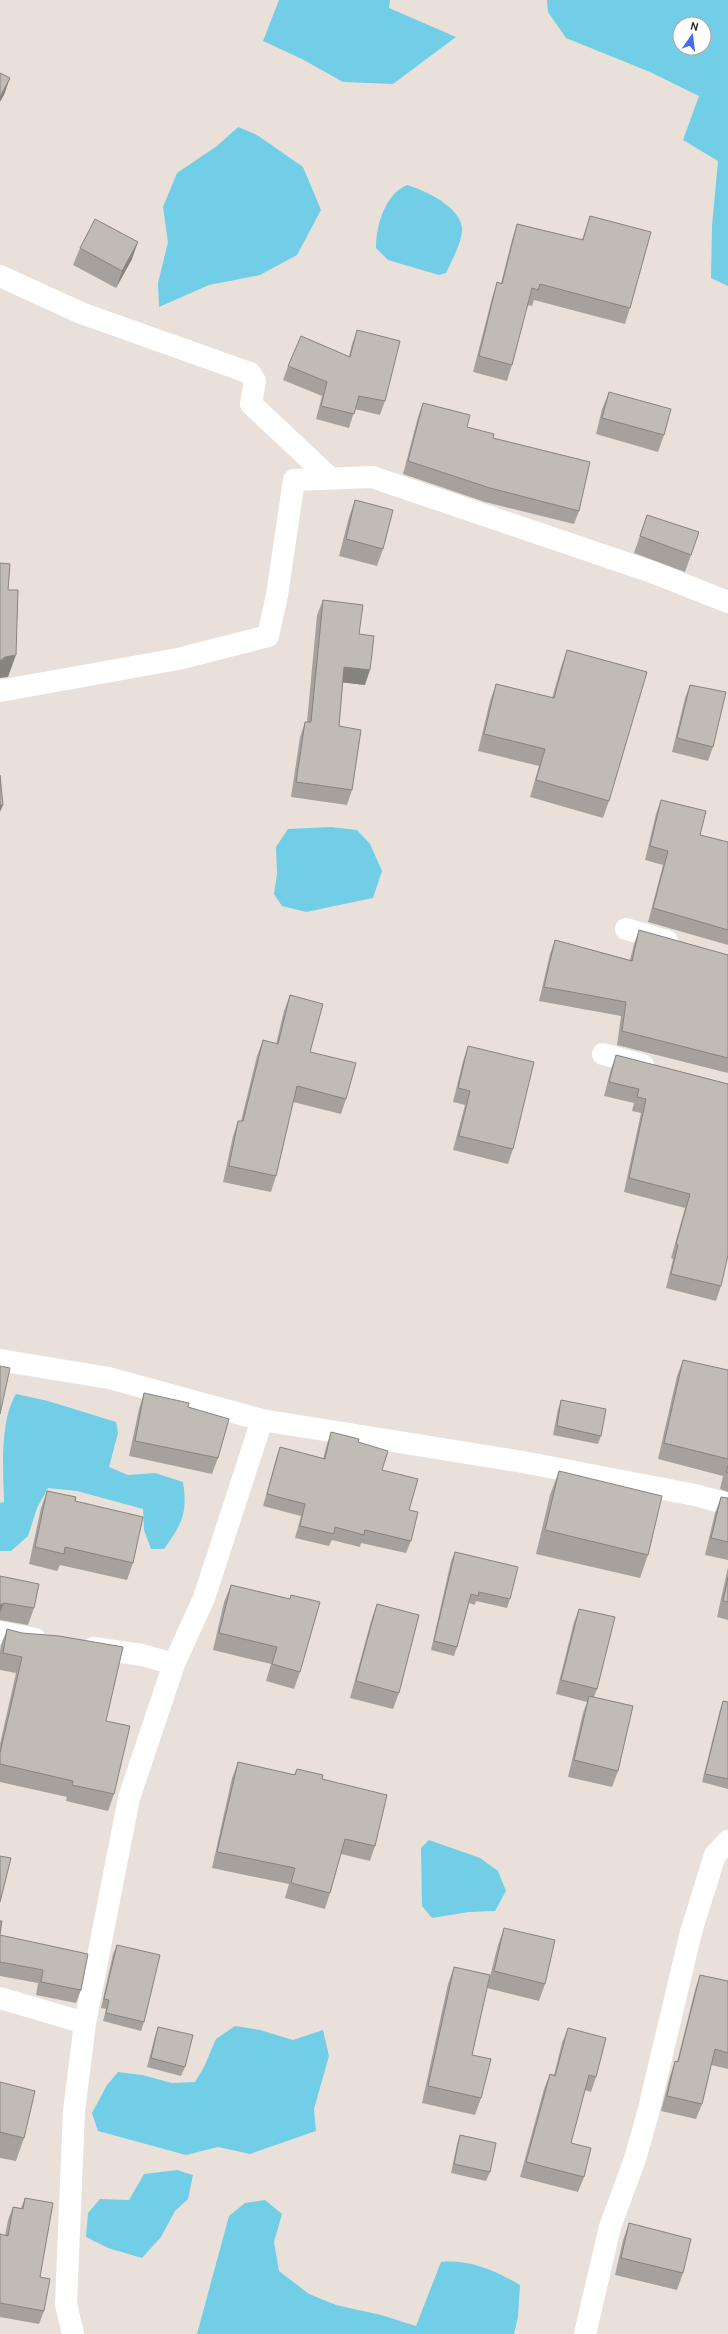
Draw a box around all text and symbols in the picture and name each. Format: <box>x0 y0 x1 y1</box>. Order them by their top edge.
north arrow <box>672 16 712 56</box>
text: N <box>689 19 700 34</box>

